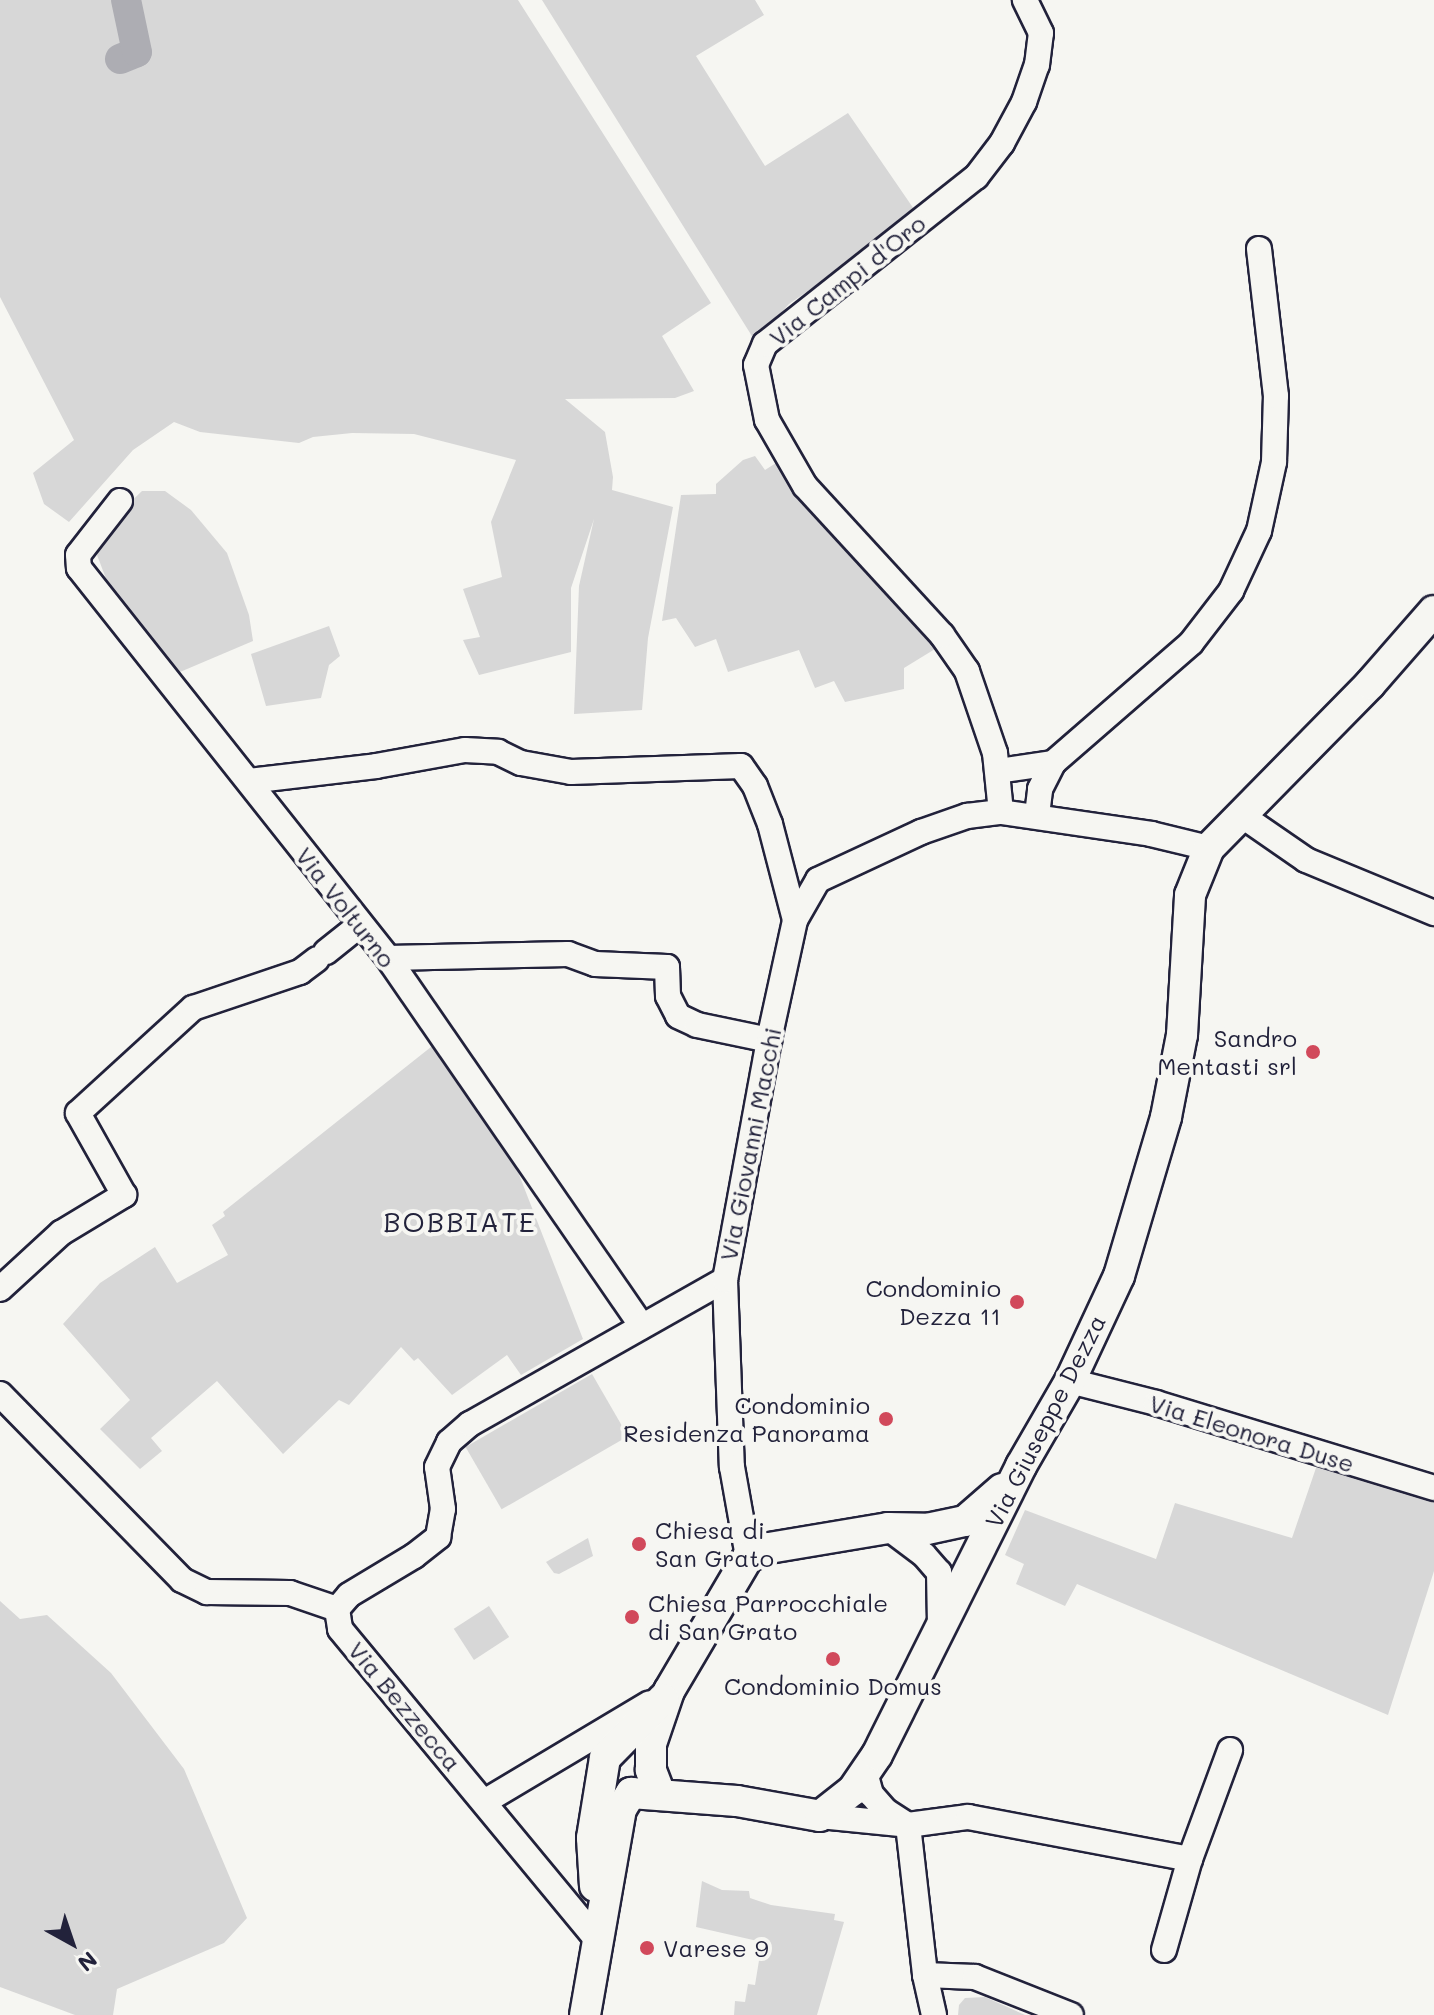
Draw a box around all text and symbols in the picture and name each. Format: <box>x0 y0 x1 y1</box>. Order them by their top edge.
street label: Via Campi d'Oro <box>763 208 931 352</box>
street label: Via Volturno <box>290 841 402 973</box>
place label: Sandro Mentasti srl <box>1157 1024 1297 1080</box>
street label: Via Giovanni Macchi <box>713 1025 787 1263</box>
marker: Sandro Mentasti srl <box>1304 1043 1322 1061</box>
district label: BOBBIATE <box>383 1204 537 1238</box>
place label: Condominio Dezza 11 <box>866 1274 1001 1330</box>
marker: Condominio Dezza 11 <box>1008 1293 1026 1311</box>
street label: Via Giuseppe Dezza <box>979 1310 1111 1532</box>
street label: Via Eleonora Duse <box>1146 1388 1358 1478</box>
place label: Condominio Residenza Panorama <box>623 1391 870 1447</box>
marker: Condominio Residenza Panorama <box>877 1410 895 1428</box>
place label: Chiesa di San Grato <box>655 1516 774 1572</box>
marker: Chiesa di San Grato <box>630 1535 648 1553</box>
place label: Chiesa Parrocchiale di San Grato <box>648 1589 888 1645</box>
marker: Chiesa Parrocchiale di San Grato <box>623 1608 641 1626</box>
street label: Via Bezzecca <box>343 1636 467 1776</box>
marker: Condominio Domus <box>824 1650 842 1668</box>
place label: Condominio Domus <box>724 1672 942 1700</box>
north arrow <box>32 1903 112 1983</box>
place label: Varese 9 <box>663 1934 769 1962</box>
marker: Varese 9 <box>638 1939 656 1957</box>
text: N <box>72 1945 103 1978</box>

